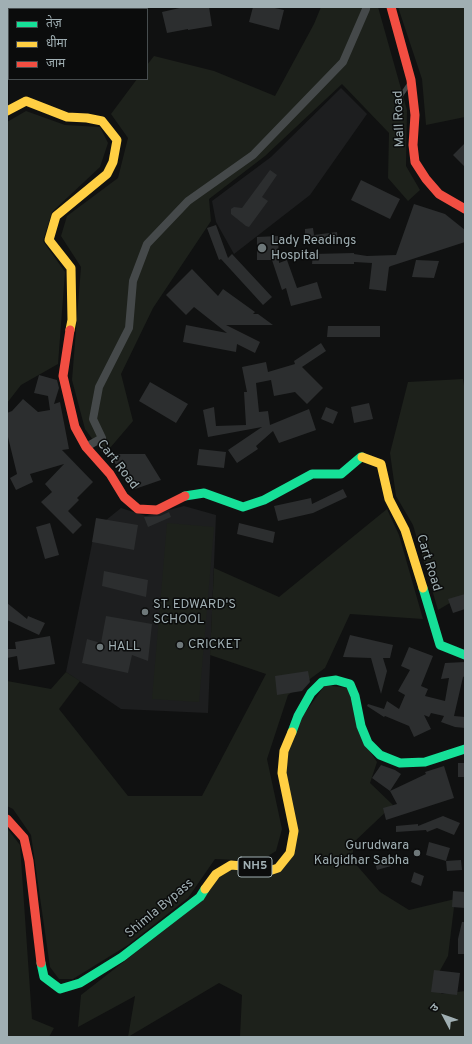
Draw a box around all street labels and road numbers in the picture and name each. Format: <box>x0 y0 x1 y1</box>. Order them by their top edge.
street label: Mall Road <box>391 90 409 148</box>
street label: Cart Road <box>93 437 141 493</box>
street label: Cart Road <box>412 533 444 593</box>
road number: NH5 <box>238 857 272 877</box>
street label: Shimla Bypass <box>123 876 197 942</box>

